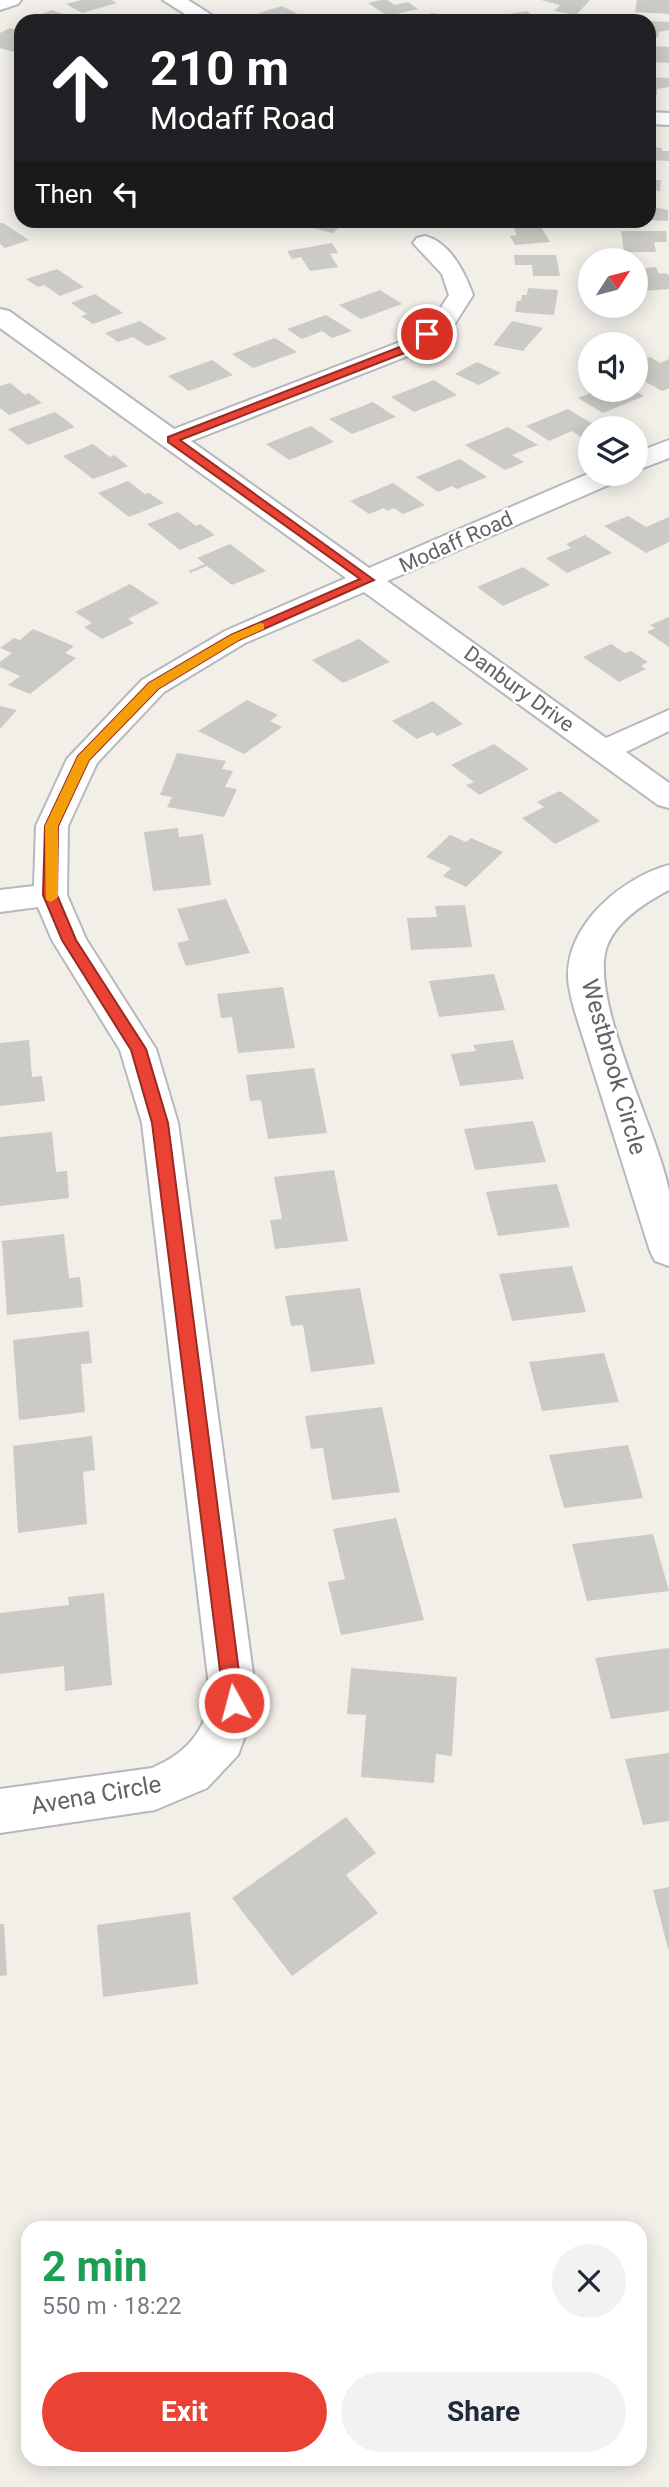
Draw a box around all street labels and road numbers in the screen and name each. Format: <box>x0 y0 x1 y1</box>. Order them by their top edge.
street label: Modaff Road <box>396 506 516 578</box>
street label: Danbury Drive <box>459 641 579 737</box>
street label: Westbrook Circle <box>576 976 652 1158</box>
street label: Avena Circle <box>29 1770 163 1820</box>

